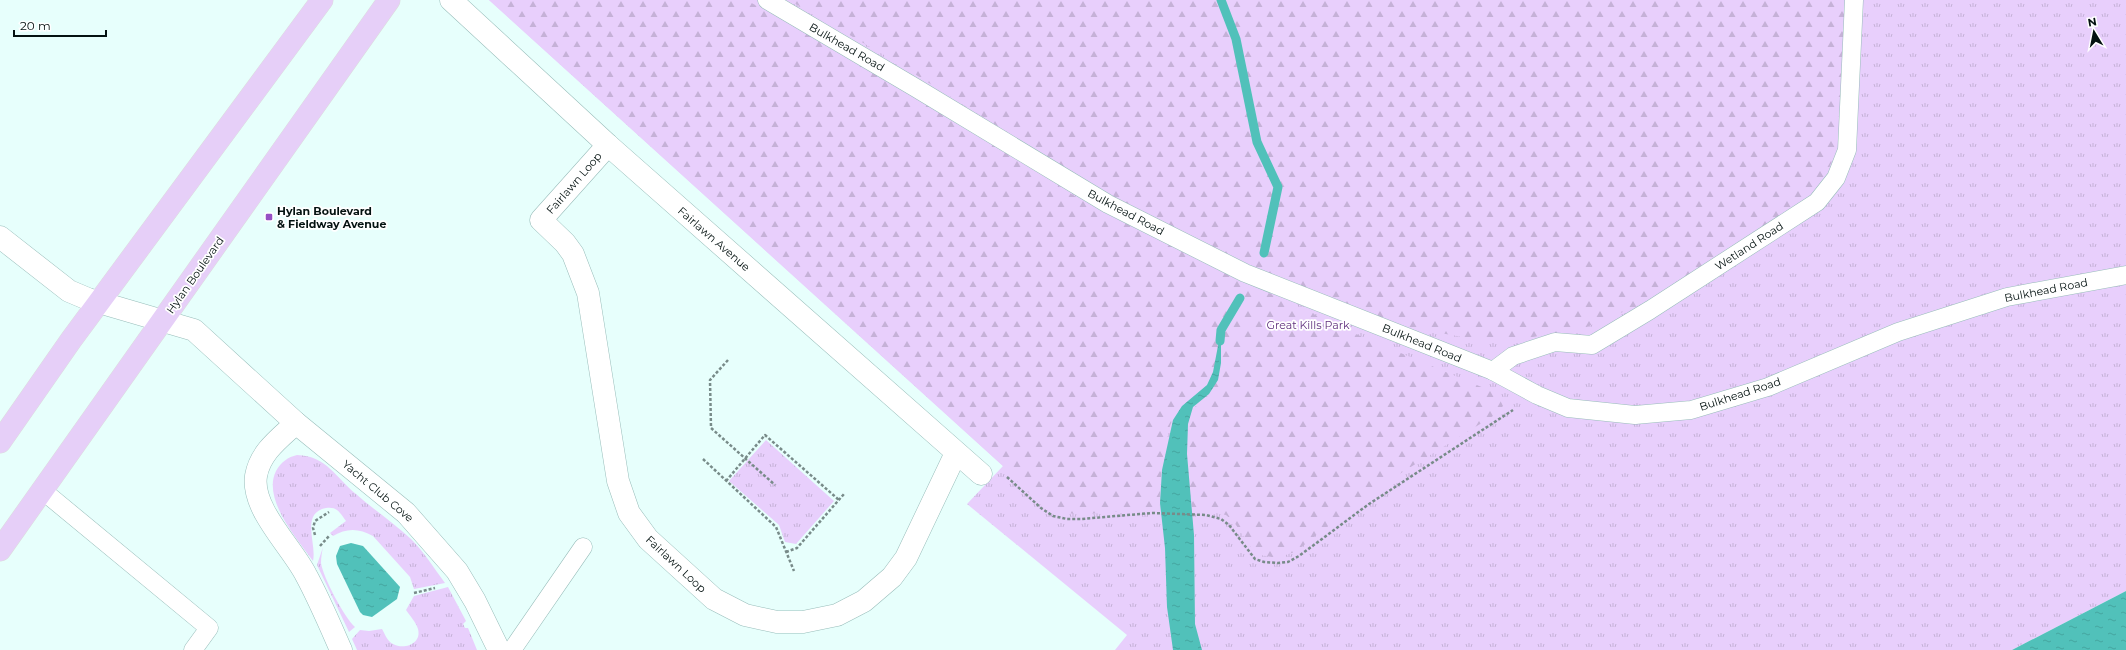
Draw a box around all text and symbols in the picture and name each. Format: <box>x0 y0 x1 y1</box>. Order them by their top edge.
scale bar <box>14 12 106 38</box>
north arrow <box>2074 12 2114 52</box>
text: N <box>2087 14 2098 30</box>
text: 20 m <box>20 18 51 33</box>
street label: Bulkhead Road <box>807 20 887 74</box>
street label: Fairlawn Loop <box>543 149 605 217</box>
street label: Bulkhead Road <box>1085 186 1167 238</box>
place label: Hylan Boulevard & Fieldway Avenue <box>277 204 386 231</box>
street label: Fairlawn Avenue <box>675 204 753 274</box>
marker: Hylan Boulevard & Fieldway Avenue <box>264 212 274 222</box>
street label: Wetland Road <box>1712 219 1786 273</box>
street label: Hylan Boulevard <box>163 234 227 316</box>
street label: Bulkhead Road <box>2003 275 2089 305</box>
park label: Great Kills Park <box>1266 318 1350 332</box>
street label: Bulkhead Road <box>1380 321 1464 365</box>
street label: Bulkhead Road <box>1698 374 1782 414</box>
street label: Yacht Club Cove <box>339 457 417 525</box>
street label: Fairlawn Loop <box>643 532 709 596</box>

